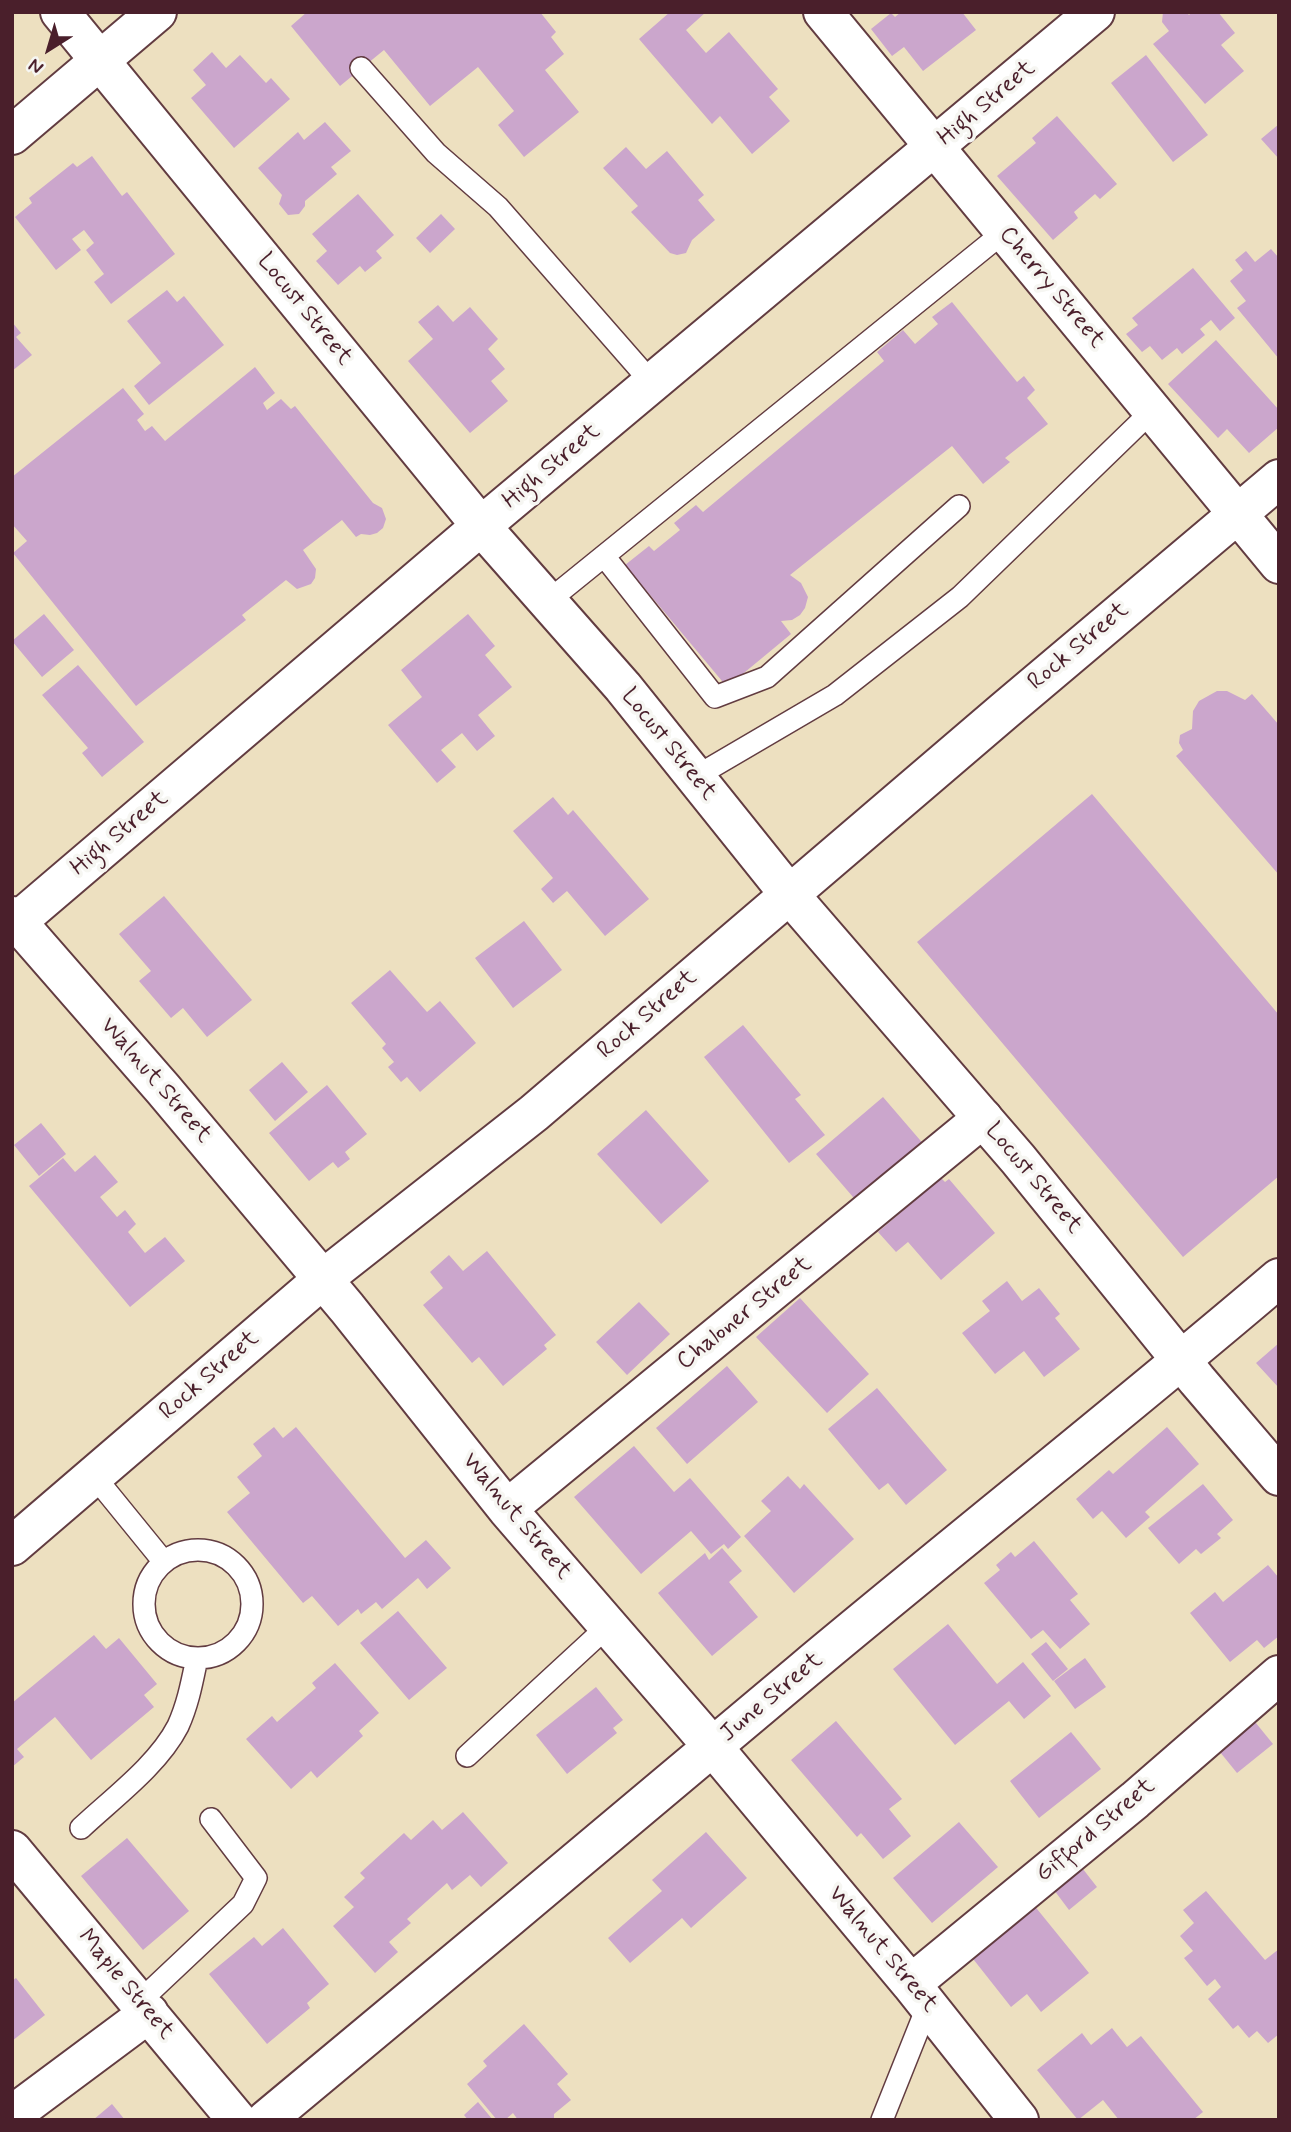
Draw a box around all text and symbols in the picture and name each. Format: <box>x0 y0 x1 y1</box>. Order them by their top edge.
north arrow <box>14 14 84 84</box>
text: N <box>23 52 49 80</box>
street label: High Street <box>932 55 1042 153</box>
street label: Cherry Street <box>992 221 1110 355</box>
street label: Locust Street <box>250 248 358 372</box>
street label: High Street <box>497 418 607 516</box>
street label: Rock Street <box>1023 597 1135 697</box>
street label: Locust Street <box>614 683 722 807</box>
street label: High Street <box>65 785 175 883</box>
street label: Rock Street <box>592 964 704 1066</box>
street label: Walnut Street <box>93 1013 217 1149</box>
street label: Locust Street <box>978 1118 1088 1240</box>
street label: Chaloner Street <box>672 1251 818 1377</box>
street label: Rock Street <box>154 1325 266 1427</box>
street label: Walnut Street <box>455 1448 577 1586</box>
street label: June Street <box>715 1647 829 1749</box>
street label: Gifford Street <box>1031 1773 1161 1889</box>
street label: Walnut Street <box>821 1881 943 2019</box>
street label: Maple Street <box>71 1924 179 2046</box>

